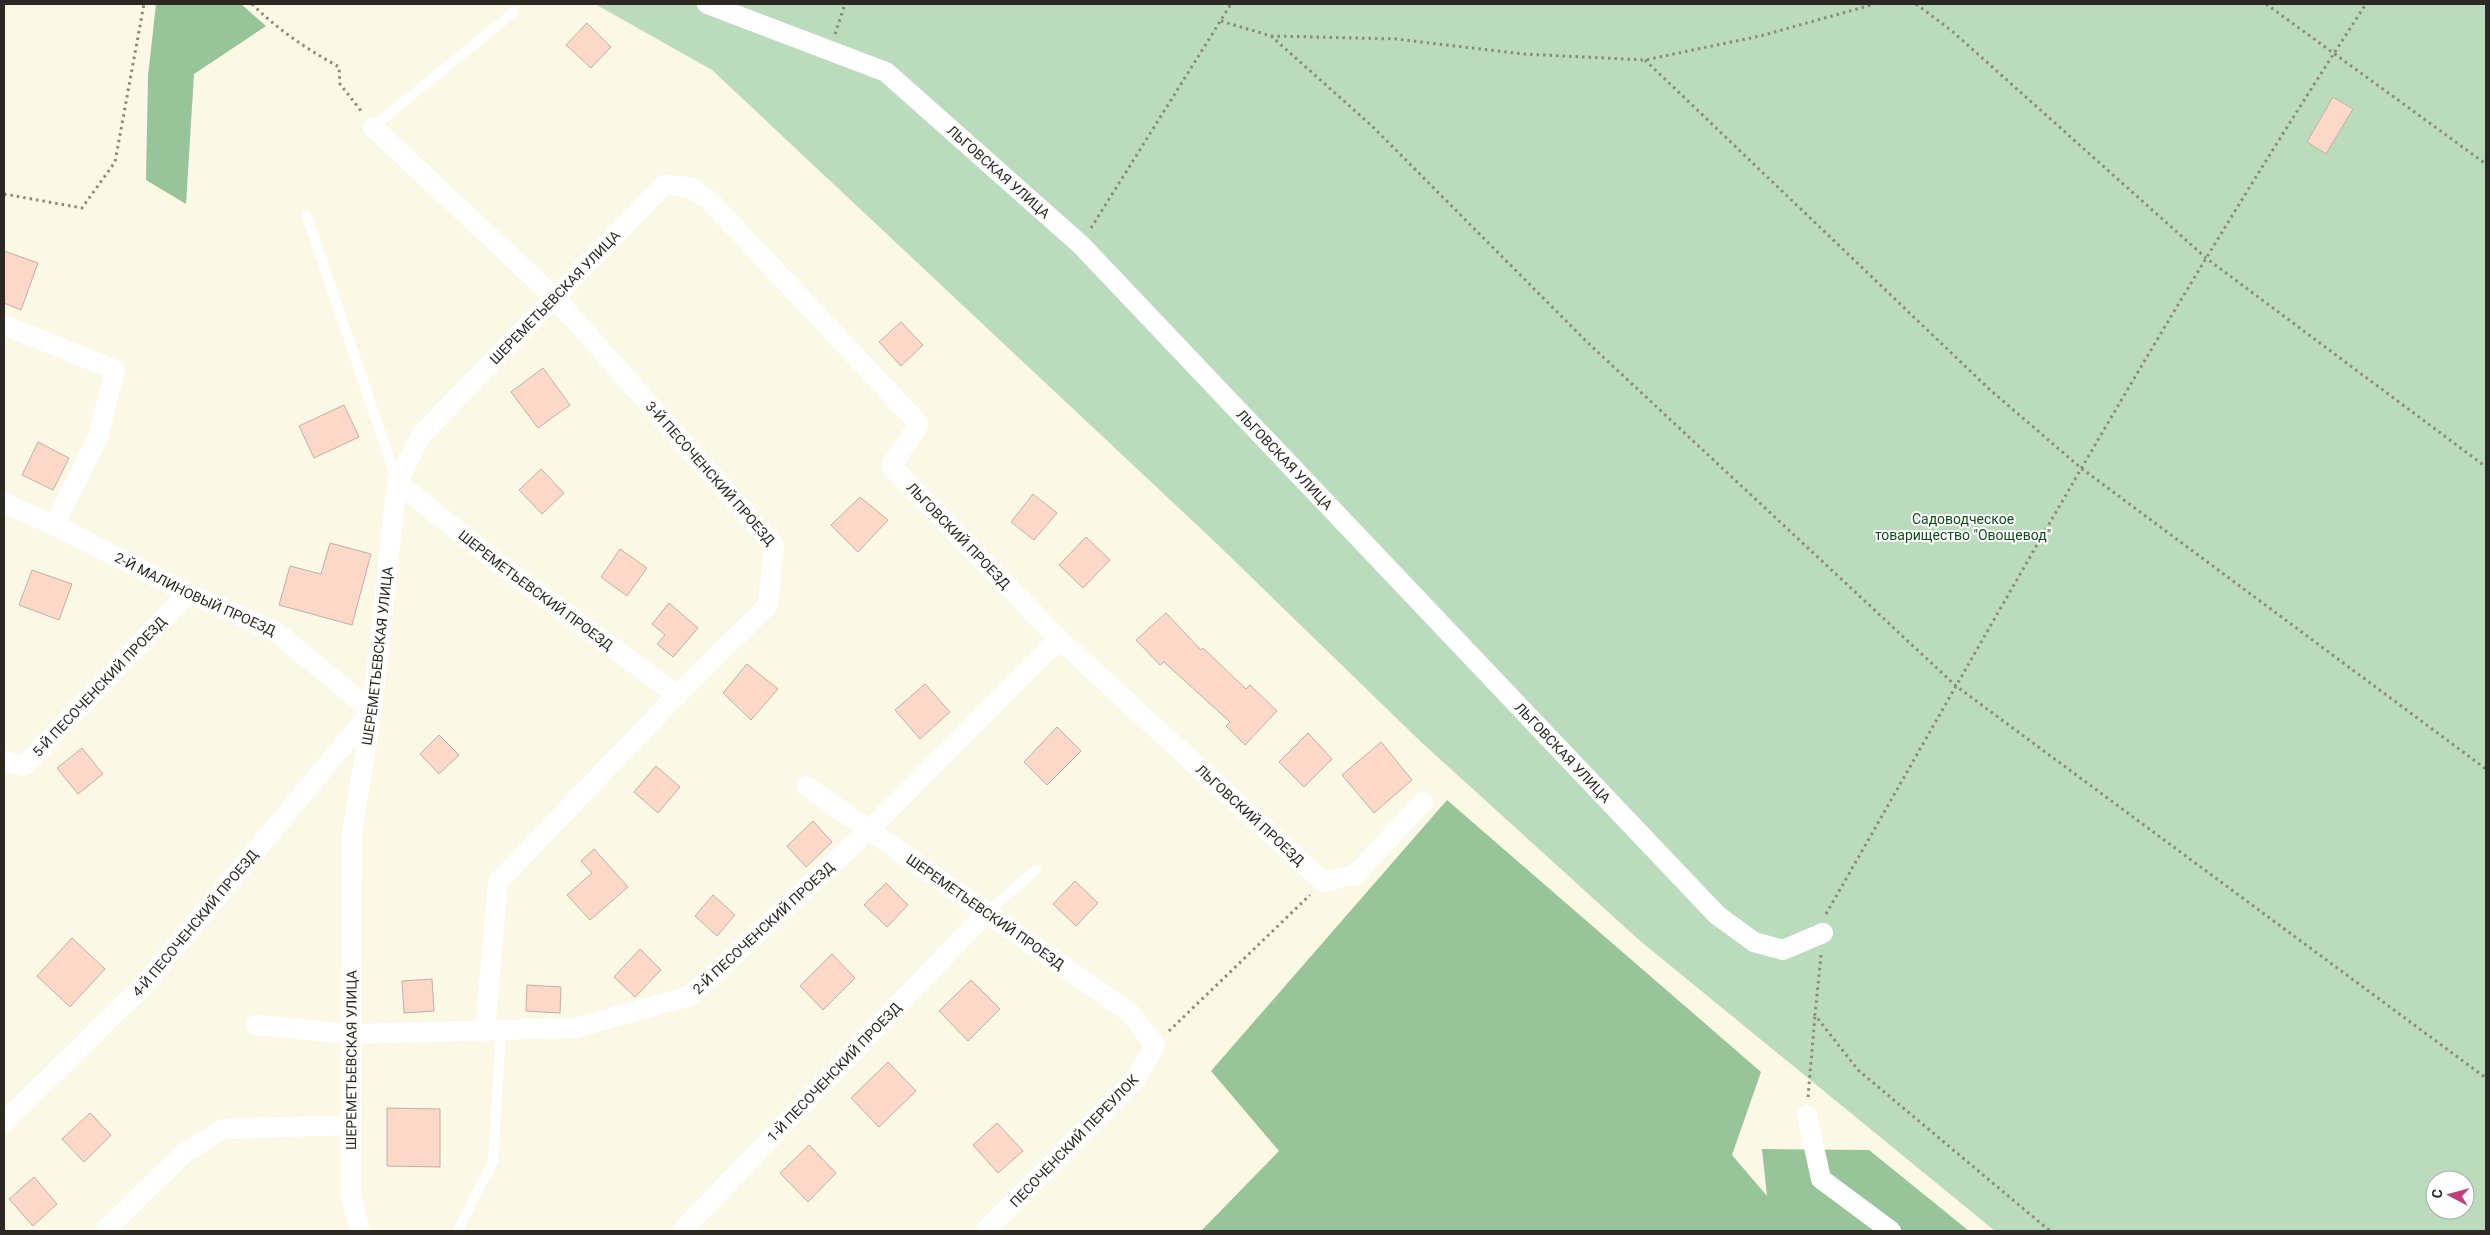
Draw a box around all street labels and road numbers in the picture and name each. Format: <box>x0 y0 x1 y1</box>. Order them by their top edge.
street label: ЛЬГОВСКАЯ УЛИЦА <box>944 122 1053 222</box>
street label: ШЕРЕМЕТЬЕВСКАЯ УЛИЦА <box>487 227 623 367</box>
street label: 3-Й ПЕСОЧЕНСКИЙ ПРОЕЗД <box>643 398 779 549</box>
street label: ЛЬГОВСКАЯ УЛИЦА <box>1233 406 1336 513</box>
street label: ЛЬГОВСКИЙ ПРОЕЗД <box>904 479 1014 592</box>
street label: ШЕРЕМЕТЬЕВСКИЙ ПРОЕЗД <box>455 527 617 654</box>
street label: 2-Й МАЛИНОВЫЙ ПРОЕЗД <box>112 549 279 639</box>
street label: ШЕРЕМЕТЬЕВСКАЯ УЛИЦА <box>359 566 396 746</box>
street label: 5-Й ПЕСОЧЕНСКИЙ ПРОЕЗД <box>29 613 170 760</box>
street label: ЛЬГОВСКАЯ УЛИЦА <box>1512 699 1614 806</box>
street label: ЛЬГОВСКИЙ ПРОЕЗД <box>1193 761 1308 869</box>
street label: 4-Й ПЕСОЧЕНСКИЙ ПРОЕЗД <box>129 846 261 1000</box>
street label: ШЕРЕМЕТЬЕВСКИЙ ПРОЕЗД <box>903 851 1068 973</box>
street label: 2-Й ПЕСОЧЕНСКИЙ ПРОЕЗД <box>690 858 838 997</box>
street label: ШЕРЕМЕТЬЕВСКАЯ УЛИЦА <box>343 970 360 1150</box>
street label: 1-Й ПЕСОЧЕНСКИЙ ПРОЕЗД <box>764 999 905 1145</box>
street label: ПЕСОЧЕНСКИЙ ПЕРЕУЛОК <box>1007 1072 1141 1210</box>

